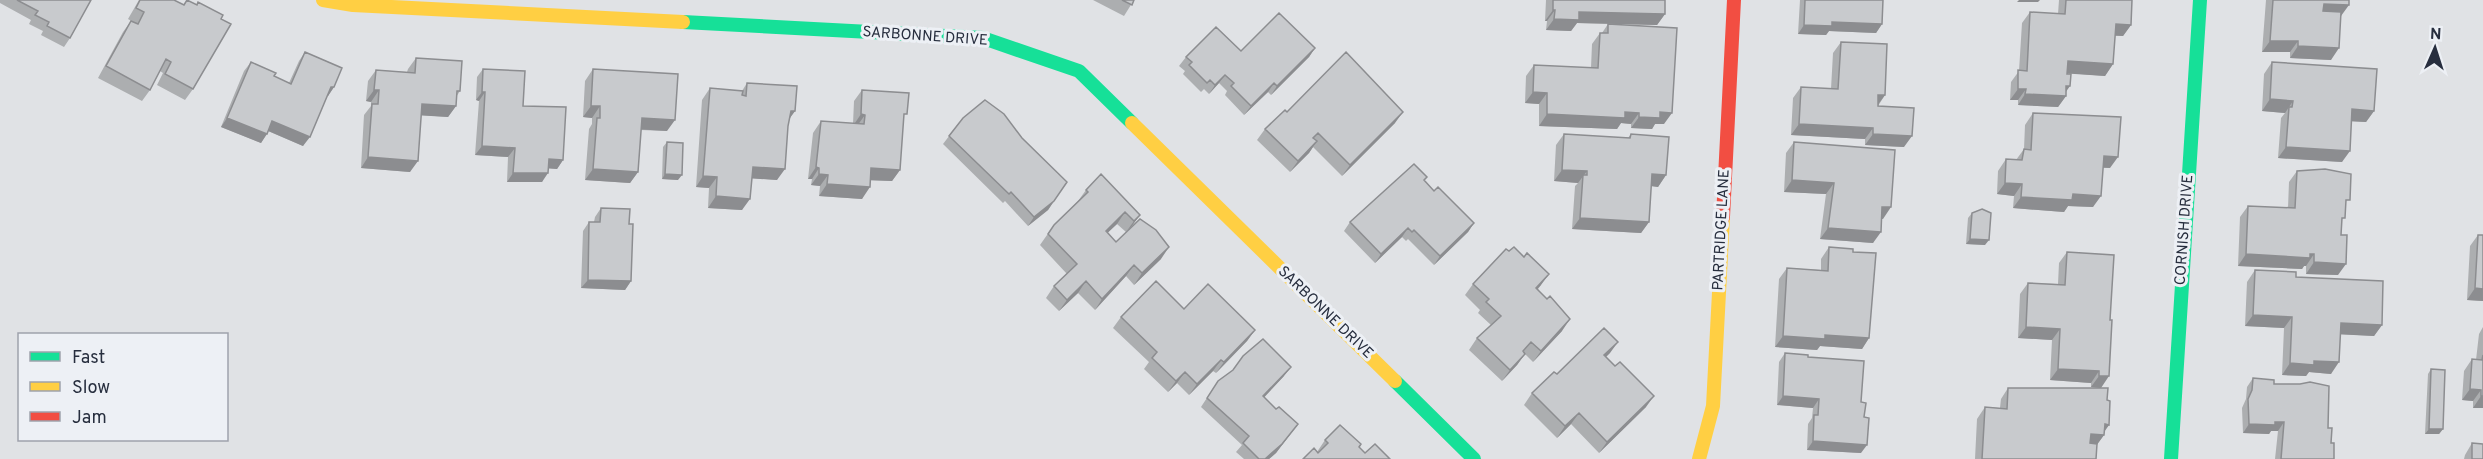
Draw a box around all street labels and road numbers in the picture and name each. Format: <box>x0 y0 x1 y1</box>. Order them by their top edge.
street label: SARBONNE DRIVE <box>862 23 988 51</box>
street label: PARTRIDGE LANE <box>1709 169 1735 291</box>
street label: CORNISH DRIVE <box>2172 174 2198 286</box>
street label: SARBONNE DRIVE <box>1273 263 1377 363</box>

